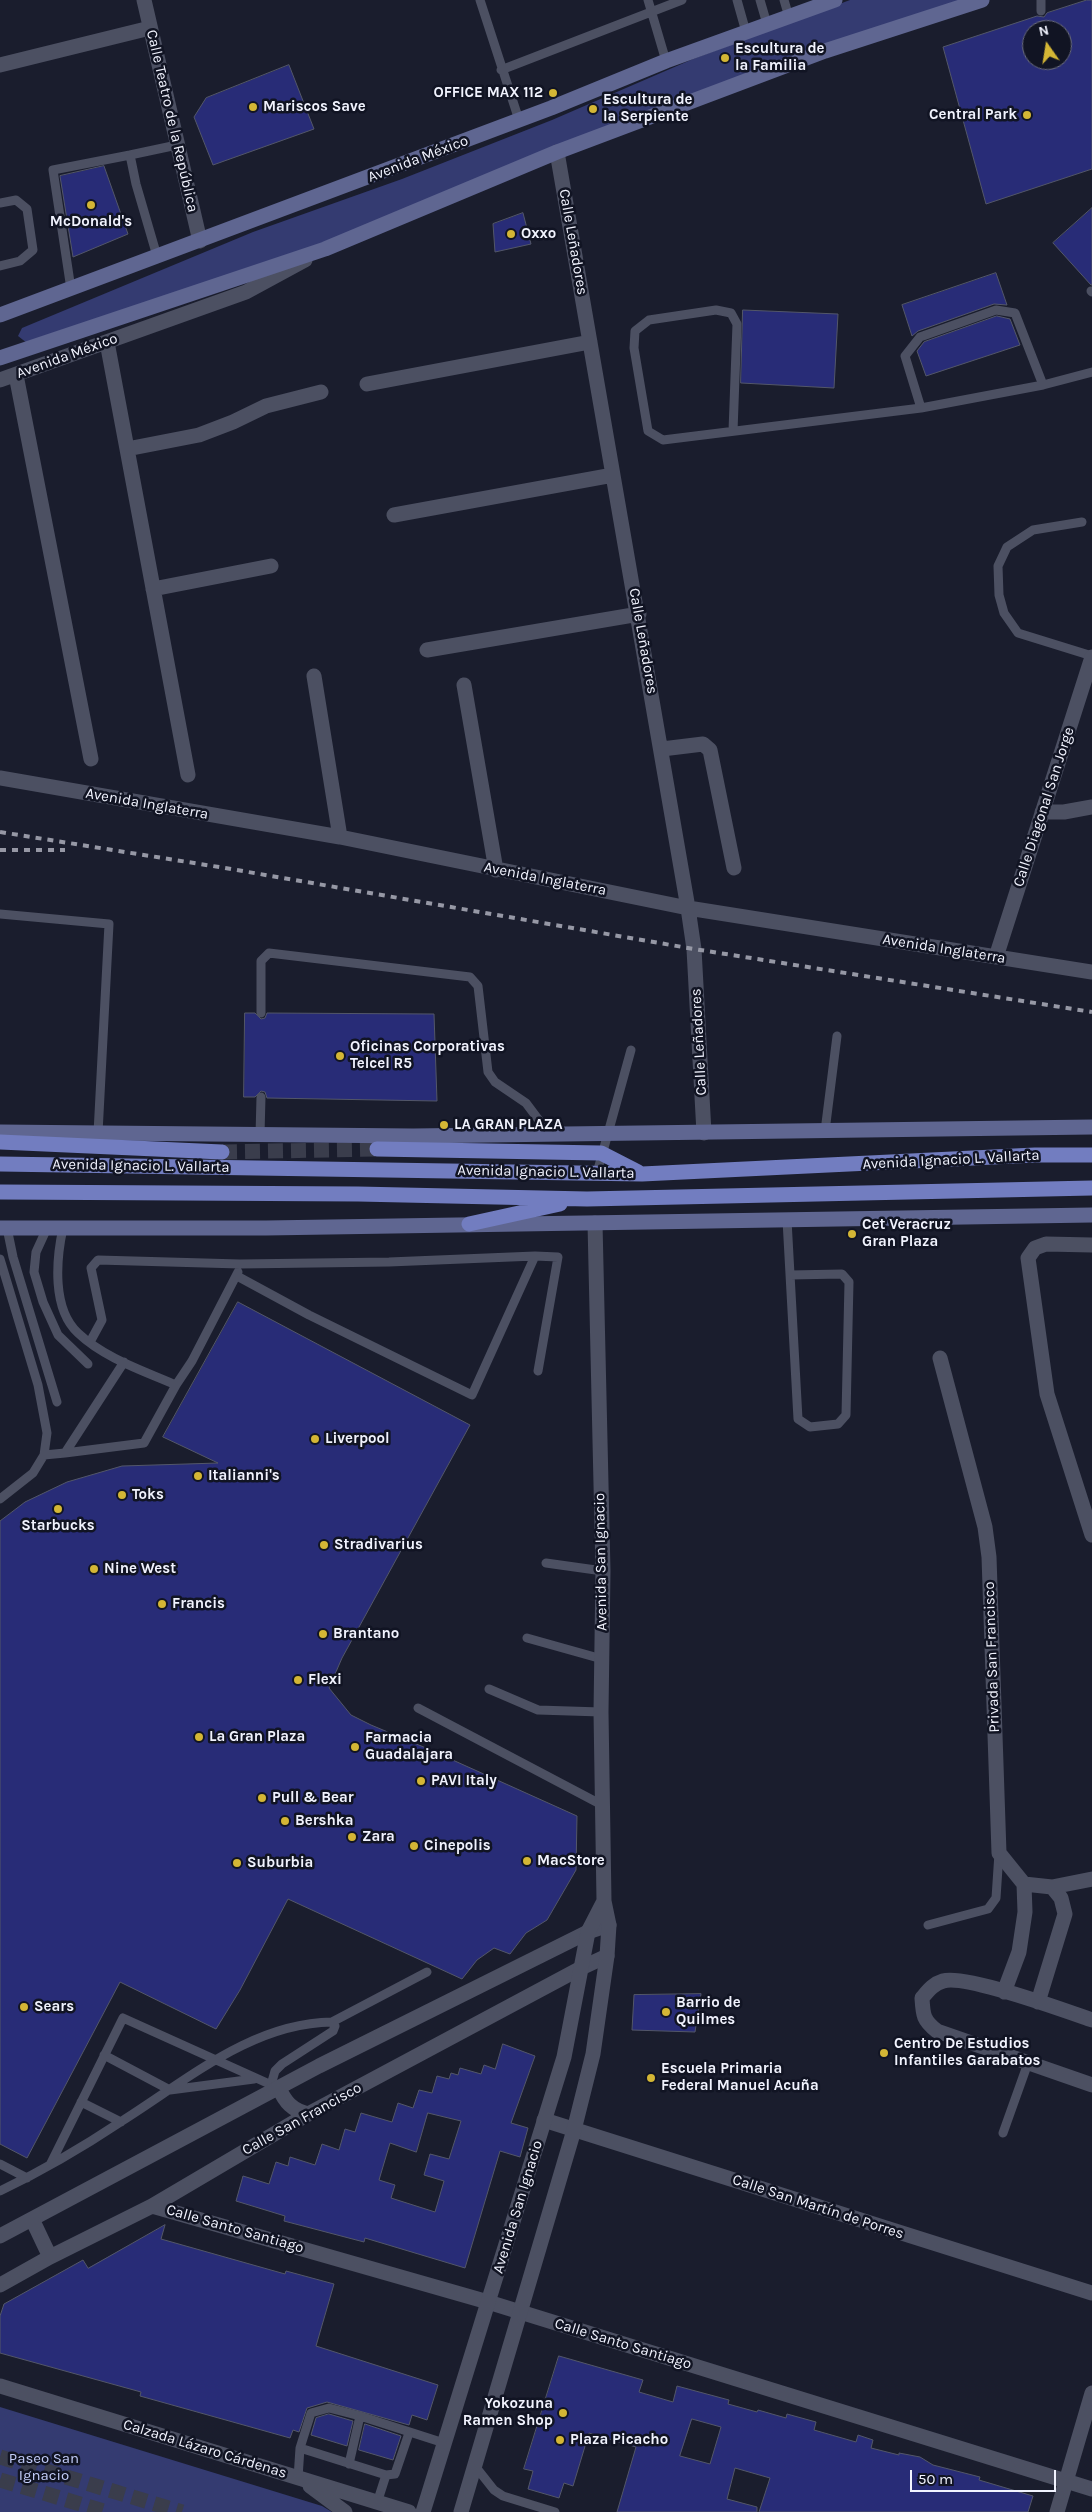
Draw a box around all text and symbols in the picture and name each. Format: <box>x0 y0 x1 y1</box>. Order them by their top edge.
north arrow <box>1022 20 1072 70</box>
text: N <box>1037 21 1051 40</box>
street label: Calle Teatro de la República <box>142 28 202 214</box>
place label: Escultura de la Familia <box>735 40 825 75</box>
marker: Escultura de la Familia <box>719 52 731 64</box>
place label: OFFICE MAX 112 <box>433 84 543 102</box>
marker: OFFICE MAX 112 <box>547 87 559 99</box>
place label: Escultura de la Serpiente <box>603 91 693 126</box>
place label: Mariscos Save <box>263 98 366 116</box>
marker: Mariscos Save <box>247 101 259 113</box>
marker: Escultura de la Serpiente <box>587 103 599 115</box>
place label: Central Park <box>929 106 1017 124</box>
marker: Central Park <box>1021 109 1033 121</box>
street label: Avenida México <box>365 132 471 186</box>
street label: Calle Leñadores <box>555 188 591 296</box>
marker: McDonald's <box>85 199 97 211</box>
place label: McDonald's <box>50 213 132 231</box>
place label: Oxxo <box>521 225 556 243</box>
marker: Oxxo <box>505 228 517 240</box>
street label: Avenida México <box>14 329 120 383</box>
street label: Calle Leñadores <box>625 587 661 695</box>
street label: Calle Diagonal San Jorge <box>1010 725 1078 889</box>
street label: Avenida Inglaterra <box>84 784 210 824</box>
street label: Avenida Inglaterra <box>482 858 608 900</box>
street label: Avenida Inglaterra <box>881 930 1007 968</box>
street label: Calle Leñadores <box>687 988 711 1096</box>
place label: Oficinas Corporativas Telcel R5 <box>350 1038 505 1073</box>
marker: Oficinas Corporativas Telcel R5 <box>334 1050 346 1062</box>
place label: LA GRAN PLAZA <box>454 1116 563 1134</box>
marker: LA GRAN PLAZA <box>438 1119 450 1131</box>
street label: Avenida Ignacio L. Vallarta <box>862 1146 1040 1174</box>
street label: Avenida Ignacio L. Vallarta <box>52 1155 230 1177</box>
street label: Avenida Ignacio L. Vallarta <box>457 1161 635 1183</box>
place label: Cet Veracruz Gran Plaza <box>862 1216 951 1251</box>
marker: Cet Veracruz Gran Plaza <box>846 1228 858 1240</box>
place label: Liverpool <box>325 1430 390 1448</box>
marker: Liverpool <box>309 1433 321 1445</box>
place label: Italianni's <box>208 1467 280 1485</box>
marker: Italianni's <box>192 1470 204 1482</box>
place label: Toks <box>132 1486 164 1504</box>
marker: Toks <box>116 1489 128 1501</box>
street label: Avenida San Ignacio <box>591 1493 611 1631</box>
marker: Starbucks <box>52 1503 64 1515</box>
place label: Starbucks <box>21 1517 95 1535</box>
place label: Stradivarius <box>334 1536 423 1554</box>
marker: Stradivarius <box>318 1539 330 1551</box>
place label: Nine West <box>104 1560 176 1578</box>
marker: Nine West <box>88 1563 100 1575</box>
street label: Privada San Francisco <box>980 1581 1004 1733</box>
place label: Francis <box>172 1595 225 1613</box>
marker: Francis <box>156 1598 168 1610</box>
place label: Brantano <box>333 1625 399 1643</box>
marker: Brantano <box>317 1628 329 1640</box>
place label: Flexi <box>308 1671 342 1689</box>
marker: Flexi <box>292 1674 304 1686</box>
place label: La Gran Plaza <box>209 1728 305 1746</box>
place label: Farmacia Guadalajara <box>365 1729 453 1764</box>
marker: La Gran Plaza <box>193 1731 205 1743</box>
marker: Farmacia Guadalajara <box>349 1741 361 1753</box>
place label: PAVI Italy <box>431 1772 497 1790</box>
marker: PAVI Italy <box>415 1775 427 1787</box>
place label: Pull & Bear <box>272 1789 354 1807</box>
marker: Pull & Bear <box>256 1792 268 1804</box>
place label: Bershka <box>295 1812 353 1830</box>
marker: Bershka <box>279 1815 291 1827</box>
place label: Zara <box>362 1828 395 1846</box>
marker: Zara <box>346 1831 358 1843</box>
place label: Cinepolis <box>424 1837 491 1855</box>
marker: Cinepolis <box>408 1840 420 1852</box>
place label: MacStore <box>537 1852 605 1870</box>
place label: Suburbia <box>247 1854 313 1872</box>
marker: MacStore <box>521 1855 533 1867</box>
marker: Suburbia <box>231 1857 243 1869</box>
place label: Barrio de Quilmes <box>676 1994 741 2029</box>
place label: Sears <box>34 1998 74 2016</box>
marker: Sears <box>18 2001 30 2013</box>
marker: Barrio de Quilmes <box>660 2006 672 2018</box>
place label: Centro De Estudios Infantiles Garabatos <box>894 2035 1041 2070</box>
marker: Centro De Estudios Infantiles Garabatos <box>878 2047 890 2059</box>
place label: Escuela Primaria Federal Manuel Acuña <box>661 2060 819 2095</box>
marker: Escuela Primaria Federal Manuel Acuña <box>645 2072 657 2084</box>
street label: Calle San Francisco <box>239 2079 365 2159</box>
street label: Avenida San Ignacio <box>489 2138 547 2276</box>
street label: Calle San Martín de Porres <box>730 2171 906 2243</box>
street label: Calle Santo Santiago <box>164 2201 306 2257</box>
street label: Calle Santo Santiago <box>552 2315 694 2373</box>
place label: Yokozuna Ramen Shop <box>463 2395 553 2430</box>
marker: Yokozuna Ramen Shop <box>557 2407 569 2419</box>
street label: Calzada Lázaro Cárdenas <box>121 2416 289 2482</box>
place label: Plaza Picacho <box>570 2431 668 2449</box>
marker: Plaza Picacho <box>554 2434 566 2446</box>
park label: Paseo San Ignacio <box>9 2450 79 2485</box>
scale bar <box>912 2460 1058 2492</box>
text: 50 m <box>918 2470 953 2488</box>

